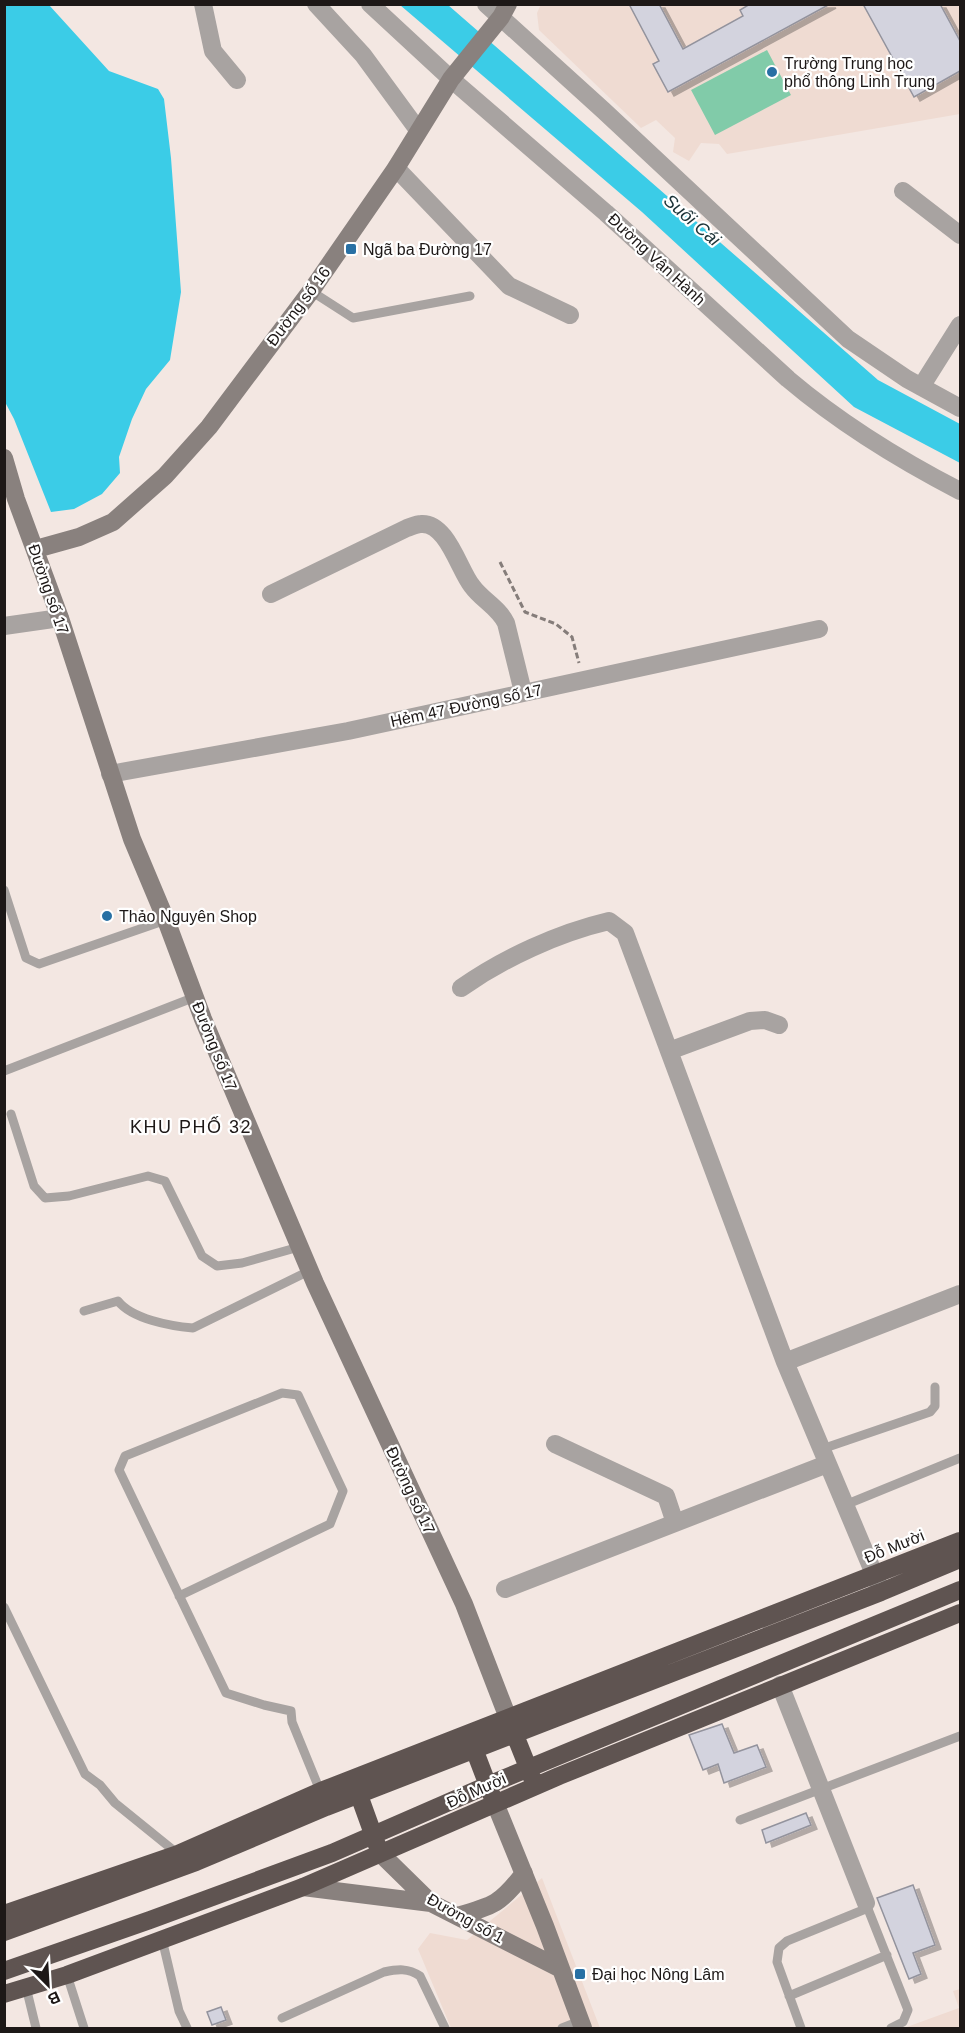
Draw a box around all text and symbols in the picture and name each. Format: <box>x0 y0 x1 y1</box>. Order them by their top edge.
place label: Trường Trung học phổ thông Linh Trung <box>784 55 935 90</box>
marker: Trường Trung học phổ thông Linh Trung <box>765 65 779 79</box>
water label: Suối Cái <box>660 190 725 251</box>
street label: Đường Vận Hành <box>605 210 709 309</box>
place label: Ngã ba Đường 17 <box>363 241 492 258</box>
marker: Ngã ba Đường 17 <box>344 242 358 256</box>
street label: Đường số 16 <box>263 264 334 349</box>
street label: Đường số 17 <box>25 542 72 637</box>
street label: Hẻm 47 Đường số 17 <box>389 681 544 730</box>
place label: Thảo Nguyên Shop <box>119 908 257 925</box>
marker: Thảo Nguyên Shop <box>100 909 114 923</box>
street label: Đường số 17 <box>189 999 240 1093</box>
district label: KHU PHỐ 32 <box>130 1116 252 1137</box>
street label: Đường số 17 <box>383 1444 438 1537</box>
street label: Đỗ Mười <box>861 1526 927 1566</box>
street label: Đỗ Mười <box>444 1769 508 1811</box>
street label: Đường số 1 <box>424 1890 507 1947</box>
north arrow <box>18 1955 78 2015</box>
place label: Đại học Nông Lâm <box>592 1966 725 1983</box>
marker: Đại học Nông Lâm <box>573 1967 587 1981</box>
text: B <box>45 1988 63 2008</box>

